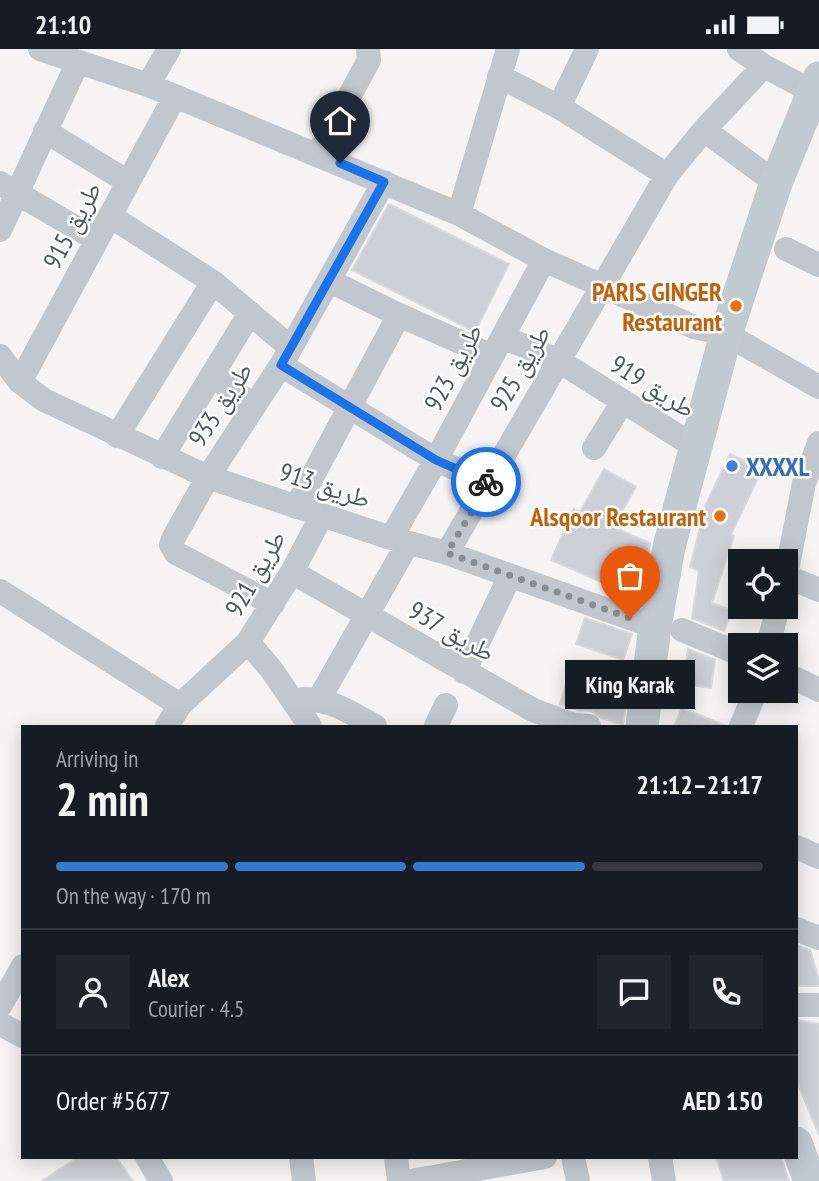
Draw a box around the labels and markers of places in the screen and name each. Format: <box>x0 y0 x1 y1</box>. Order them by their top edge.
pin <box>310 91 370 163</box>
place label: PARIS GINGER Restaurant <box>592 275 722 338</box>
marker: PARIS GINGER Restaurant <box>728 298 744 314</box>
place label: XXXXL <box>746 450 810 483</box>
marker: XXXXL <box>724 458 740 474</box>
place label: Alsqoor Restaurant <box>529 500 706 533</box>
marker: Alsqoor Restaurant <box>712 508 728 524</box>
pin <box>600 546 660 618</box>
callout: King Karak <box>565 660 695 709</box>

